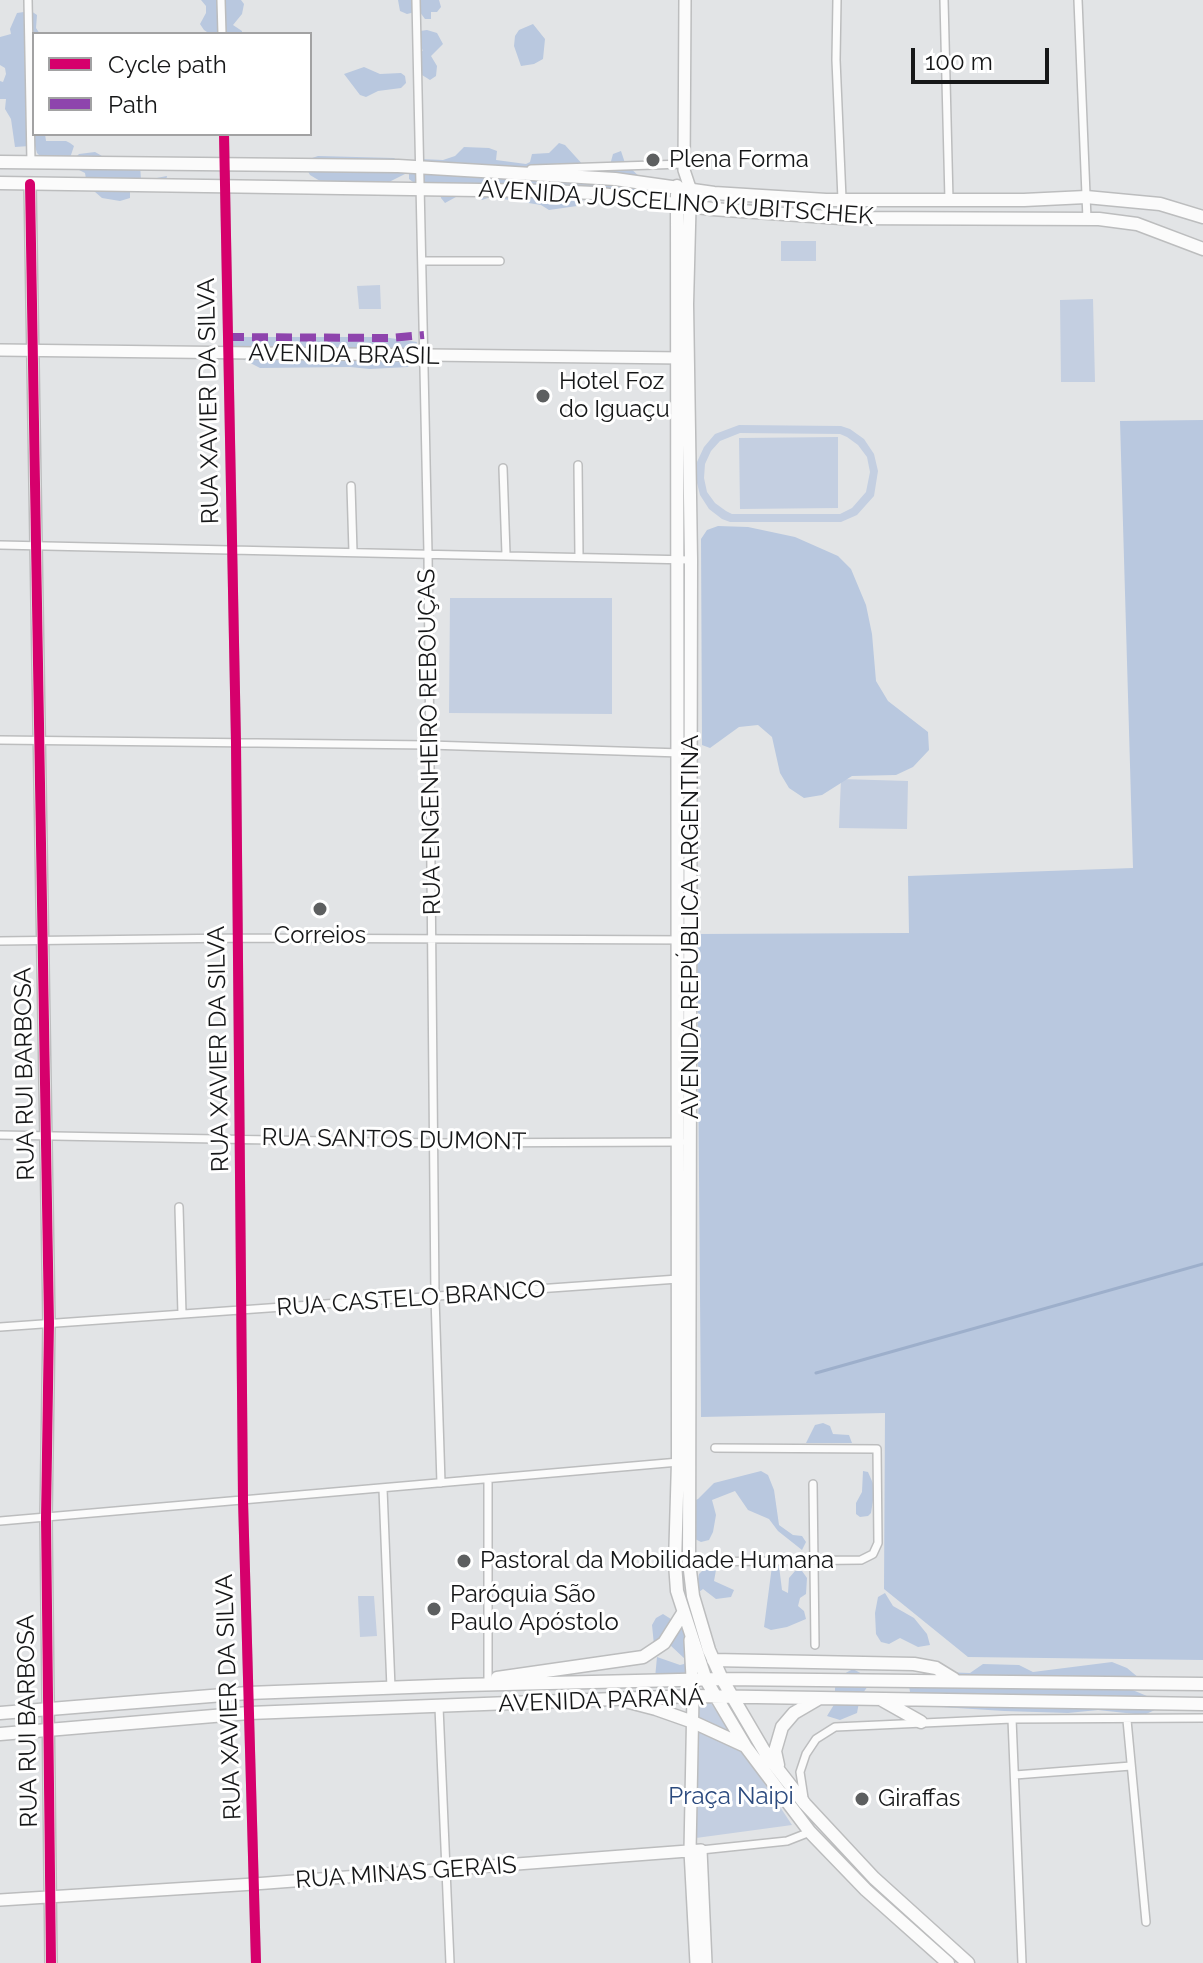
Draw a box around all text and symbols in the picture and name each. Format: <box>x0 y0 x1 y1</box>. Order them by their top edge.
legend <box>32 32 312 136</box>
scale bar <box>915 32 1053 82</box>
text: 100 m <box>925 47 993 76</box>
text: Cycle path <box>108 50 227 79</box>
text: Path <box>108 90 158 119</box>
place label: Plena Forma <box>669 146 809 174</box>
marker: Plena Forma <box>644 151 662 169</box>
street label: AVENIDA JUSCELINO KUBITSCHEK <box>478 175 874 231</box>
street label: RUA XAVIER DA SILVA <box>192 278 226 524</box>
street label: AVENIDA BRASIL <box>248 339 440 371</box>
place label: Hotel Foz do Iguaçu <box>559 368 670 424</box>
marker: Hotel Foz do Iguaçu <box>534 387 552 405</box>
street label: RUA ENGENHEIRO REBOUÇAS <box>413 569 447 915</box>
street label: AVENIDA REPÚBLICA ARGENTINA <box>677 735 705 1119</box>
marker: Correios <box>311 900 329 918</box>
place label: Correios <box>274 922 366 950</box>
street label: RUA XAVIER DA SILVA <box>202 926 236 1172</box>
street label: RUA RUI BARBOSA <box>9 967 41 1181</box>
street label: RUA SANTOS DUMONT <box>261 1123 527 1157</box>
street label: RUA CASTELO BRANCO <box>276 1275 546 1323</box>
place label: Pastoral da Mobilidade Humana <box>480 1547 834 1575</box>
marker: Pastoral da Mobilidade Humana <box>455 1552 473 1570</box>
street label: RUA XAVIER DA SILVA <box>210 1574 248 1820</box>
place label: Paróquia São Paulo Apóstolo <box>450 1581 619 1637</box>
marker: Paróquia São Paulo Apóstolo <box>425 1600 443 1618</box>
street label: RUA RUI BARBOSA <box>12 1614 44 1828</box>
street label: AVENIDA PARANÁ <box>498 1683 704 1719</box>
park label: Praça Naipi <box>668 1783 794 1811</box>
place label: Giraffas <box>878 1785 960 1813</box>
marker: Giraffas <box>853 1790 871 1808</box>
street label: RUA MINAS GERAIS <box>294 1851 518 1895</box>

